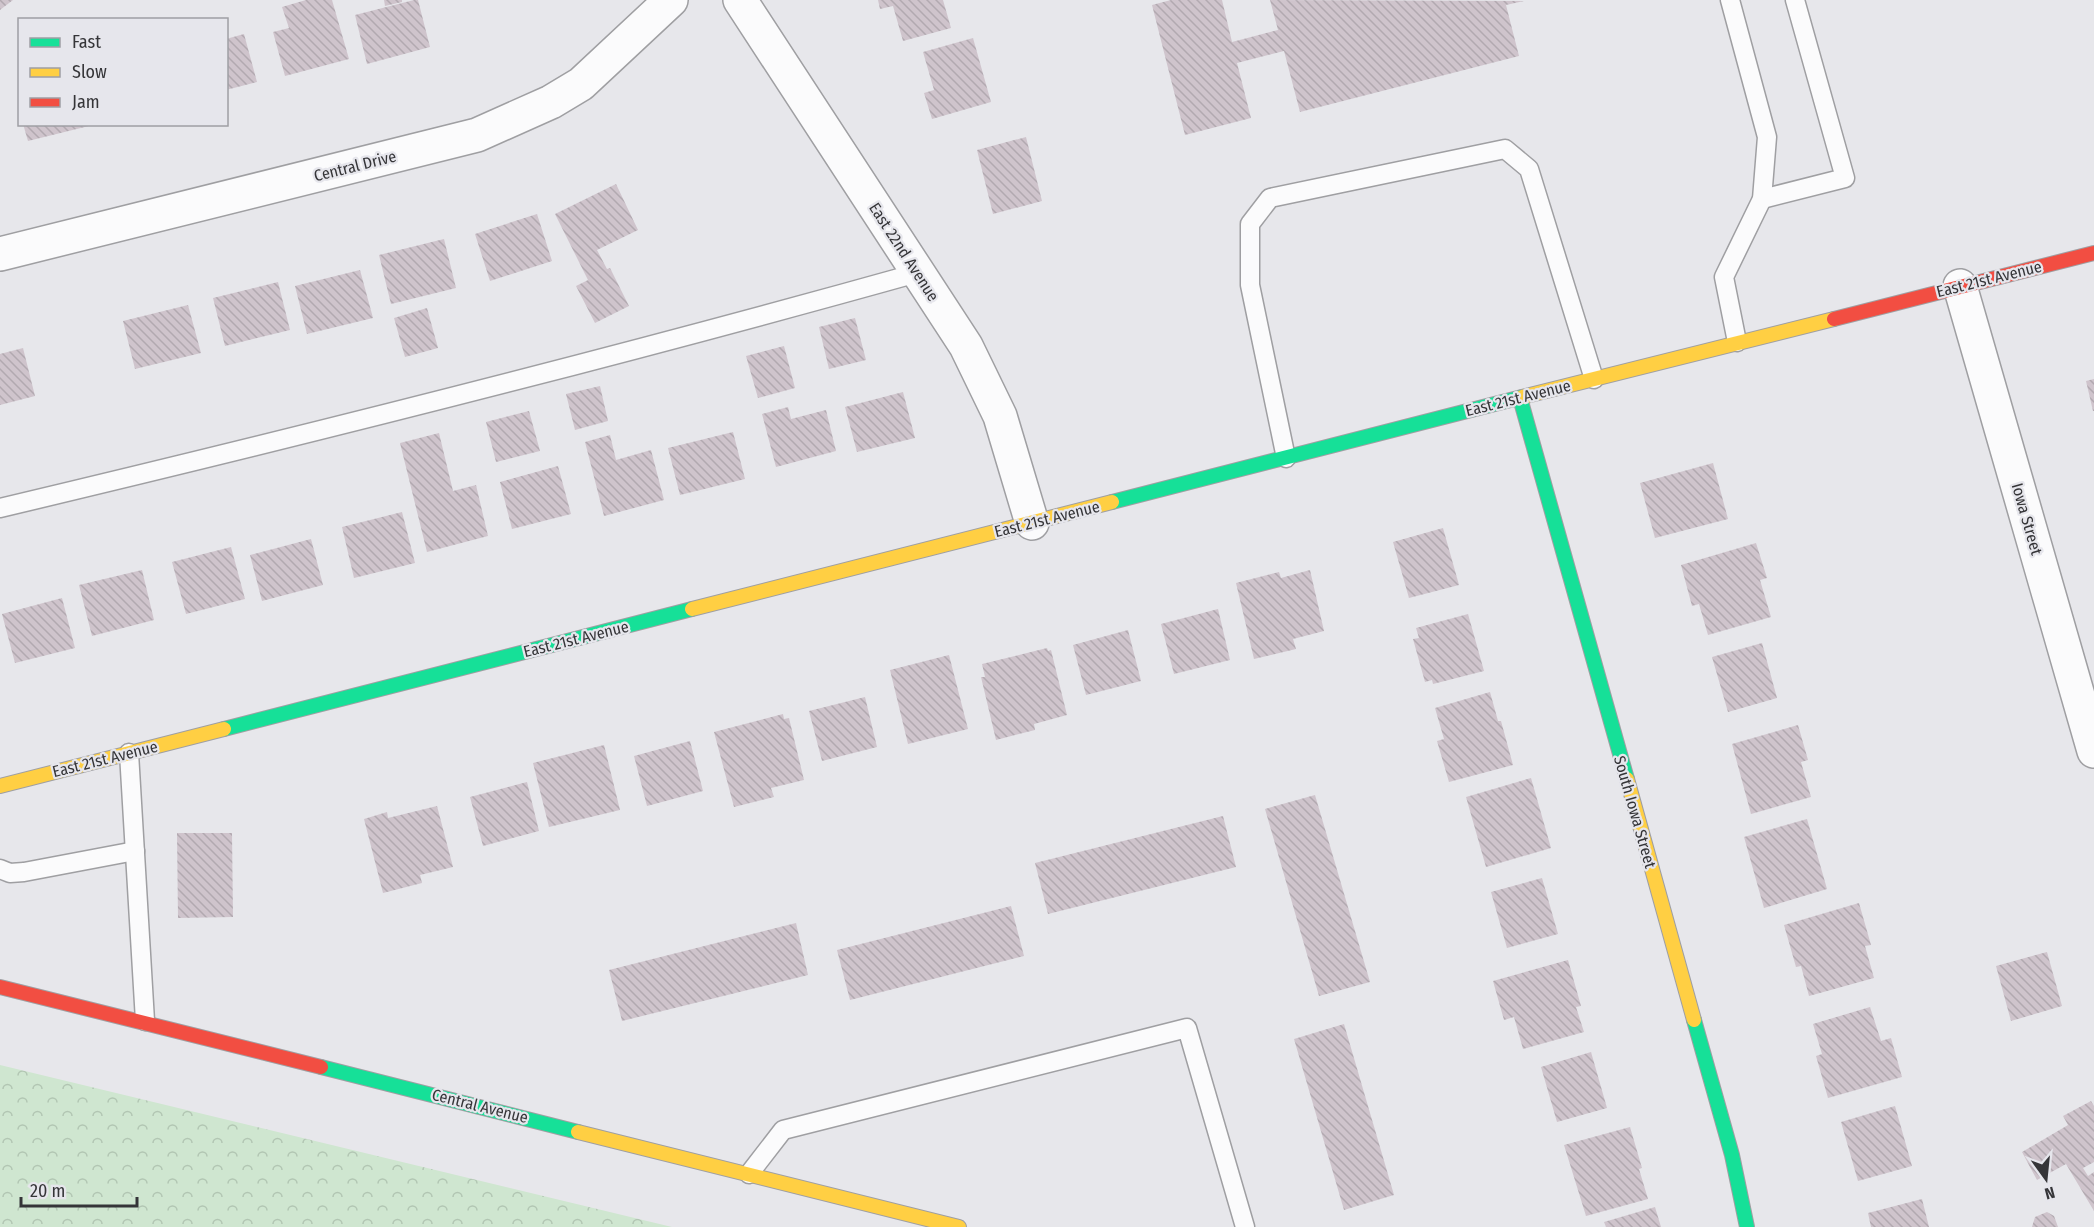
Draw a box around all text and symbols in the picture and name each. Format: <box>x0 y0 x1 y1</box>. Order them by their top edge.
legend <box>18 18 228 126</box>
text: Fast <box>72 31 101 53</box>
text: Slow <box>72 61 107 83</box>
text: Jam <box>72 91 100 113</box>
street label: Central Drive <box>312 147 398 185</box>
street label: East 22nd Avenue <box>865 199 943 305</box>
street label: East 21st Avenue <box>1934 257 2044 301</box>
street label: East 21st Avenue <box>1463 376 1573 420</box>
street label: Iowa Street <box>2008 481 2047 558</box>
street label: East 21st Avenue <box>992 497 1102 541</box>
street label: East 21st Avenue <box>521 617 631 661</box>
street label: East 21st Avenue <box>50 737 160 781</box>
street label: South Iowa Street <box>1610 754 1660 871</box>
street label: Central Avenue <box>430 1085 530 1127</box>
north arrow <box>2016 1149 2076 1209</box>
scale bar <box>21 1170 136 1208</box>
text: 20 m <box>30 1180 65 1202</box>
text: N <box>2043 1183 2057 1203</box>

